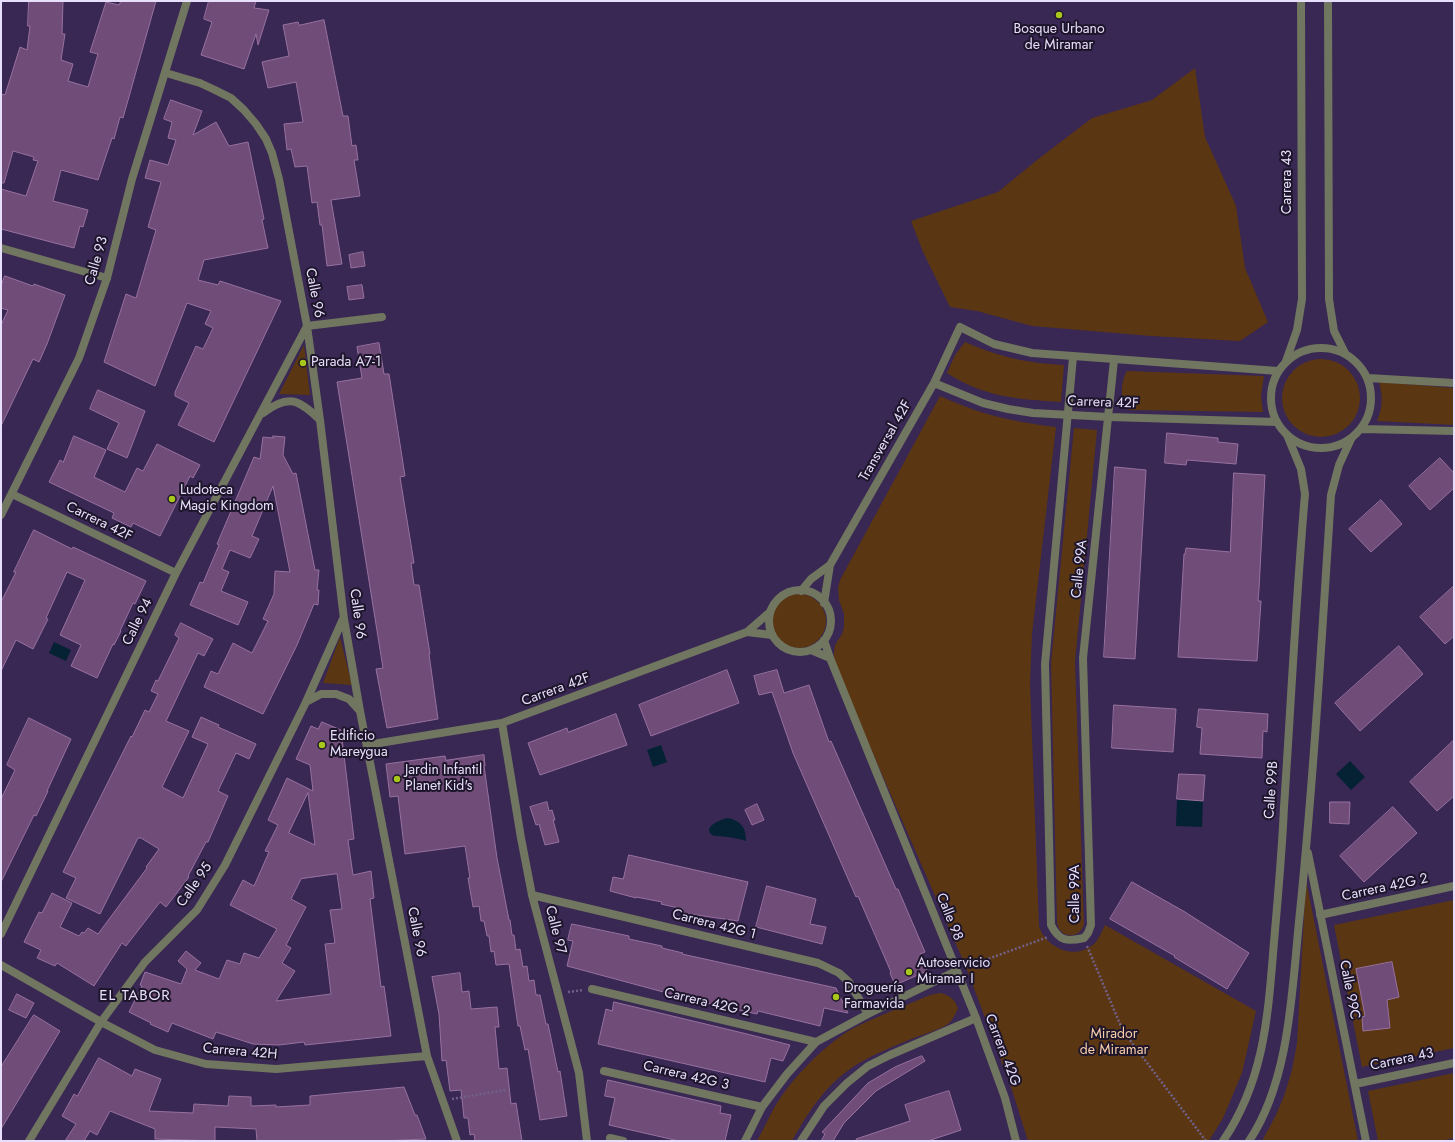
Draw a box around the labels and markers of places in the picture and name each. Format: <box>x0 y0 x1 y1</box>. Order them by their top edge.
marker: Bosque Urbano de Miramar <box>1054 10 1064 20</box>
place label: Bosque Urbano de Miramar <box>1013 22 1105 54</box>
place label: Parada A7-1 <box>311 355 381 371</box>
marker: Parada A7-1 <box>298 358 308 368</box>
place label: Ludoteca Magic Kingdom <box>180 483 274 516</box>
marker: Ludoteca Magic Kingdom <box>167 494 177 504</box>
place label: Edificio Mareygua <box>330 729 388 762</box>
marker: Edificio Mareygua <box>317 740 327 750</box>
place label: Jardin Infantil Planet Kid's <box>405 763 482 796</box>
marker: Jardin Infantil Planet Kid's <box>392 774 402 784</box>
place label: Autoservicio Miramar I <box>917 956 990 988</box>
marker: Autoservicio Miramar I <box>904 967 914 977</box>
place label: Droguería Farmavida <box>844 981 904 1014</box>
marker: Droguería Farmavida <box>831 992 841 1002</box>

